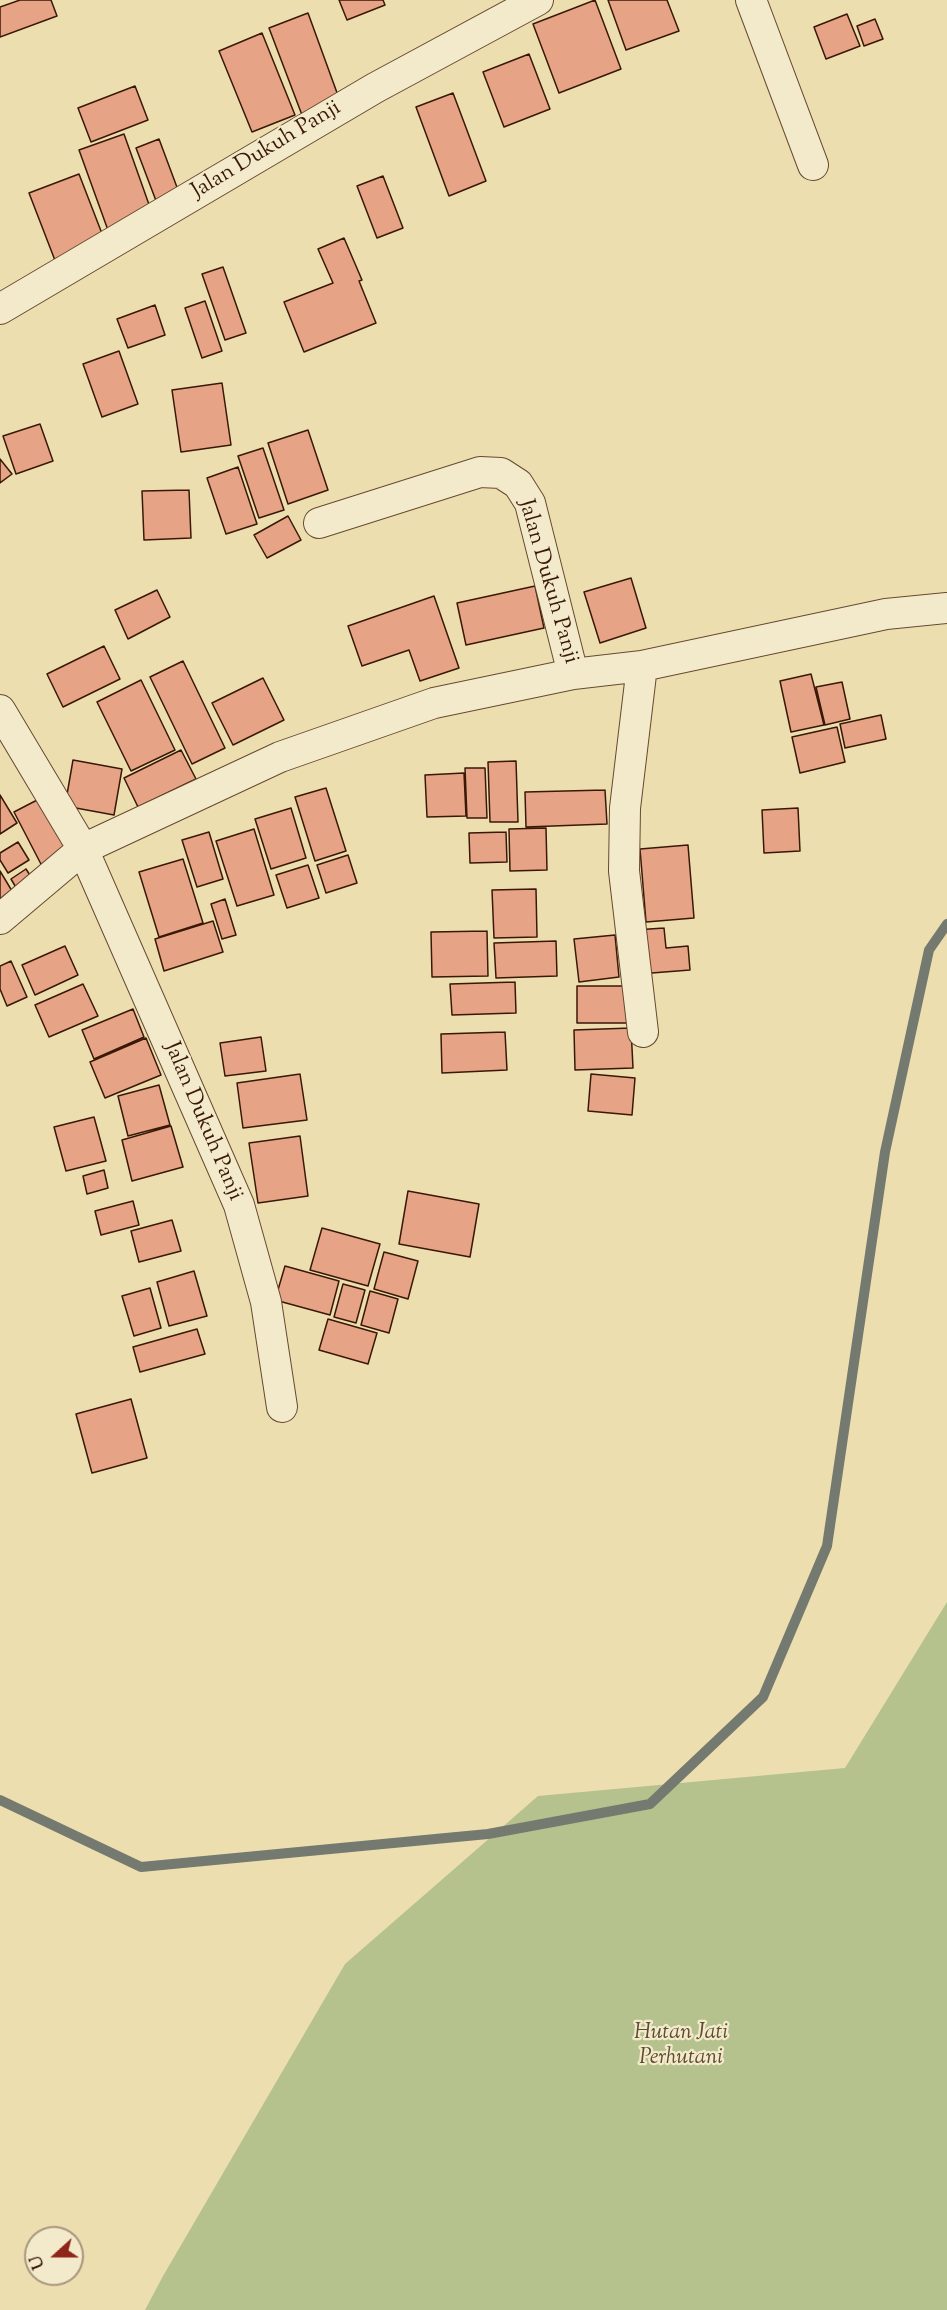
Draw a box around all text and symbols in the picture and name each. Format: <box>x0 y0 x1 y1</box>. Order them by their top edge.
street label: Jalan Dukuh Panji <box>187 96 347 206</box>
street label: Jalan Dukuh Panji <box>511 497 583 667</box>
street label: Jalan Dukuh Panji <box>157 1039 247 1205</box>
park label: Hutan Jati Perhutani <box>634 2021 728 2072</box>
north arrow <box>24 2226 84 2286</box>
text: U <box>26 2252 52 2272</box>

